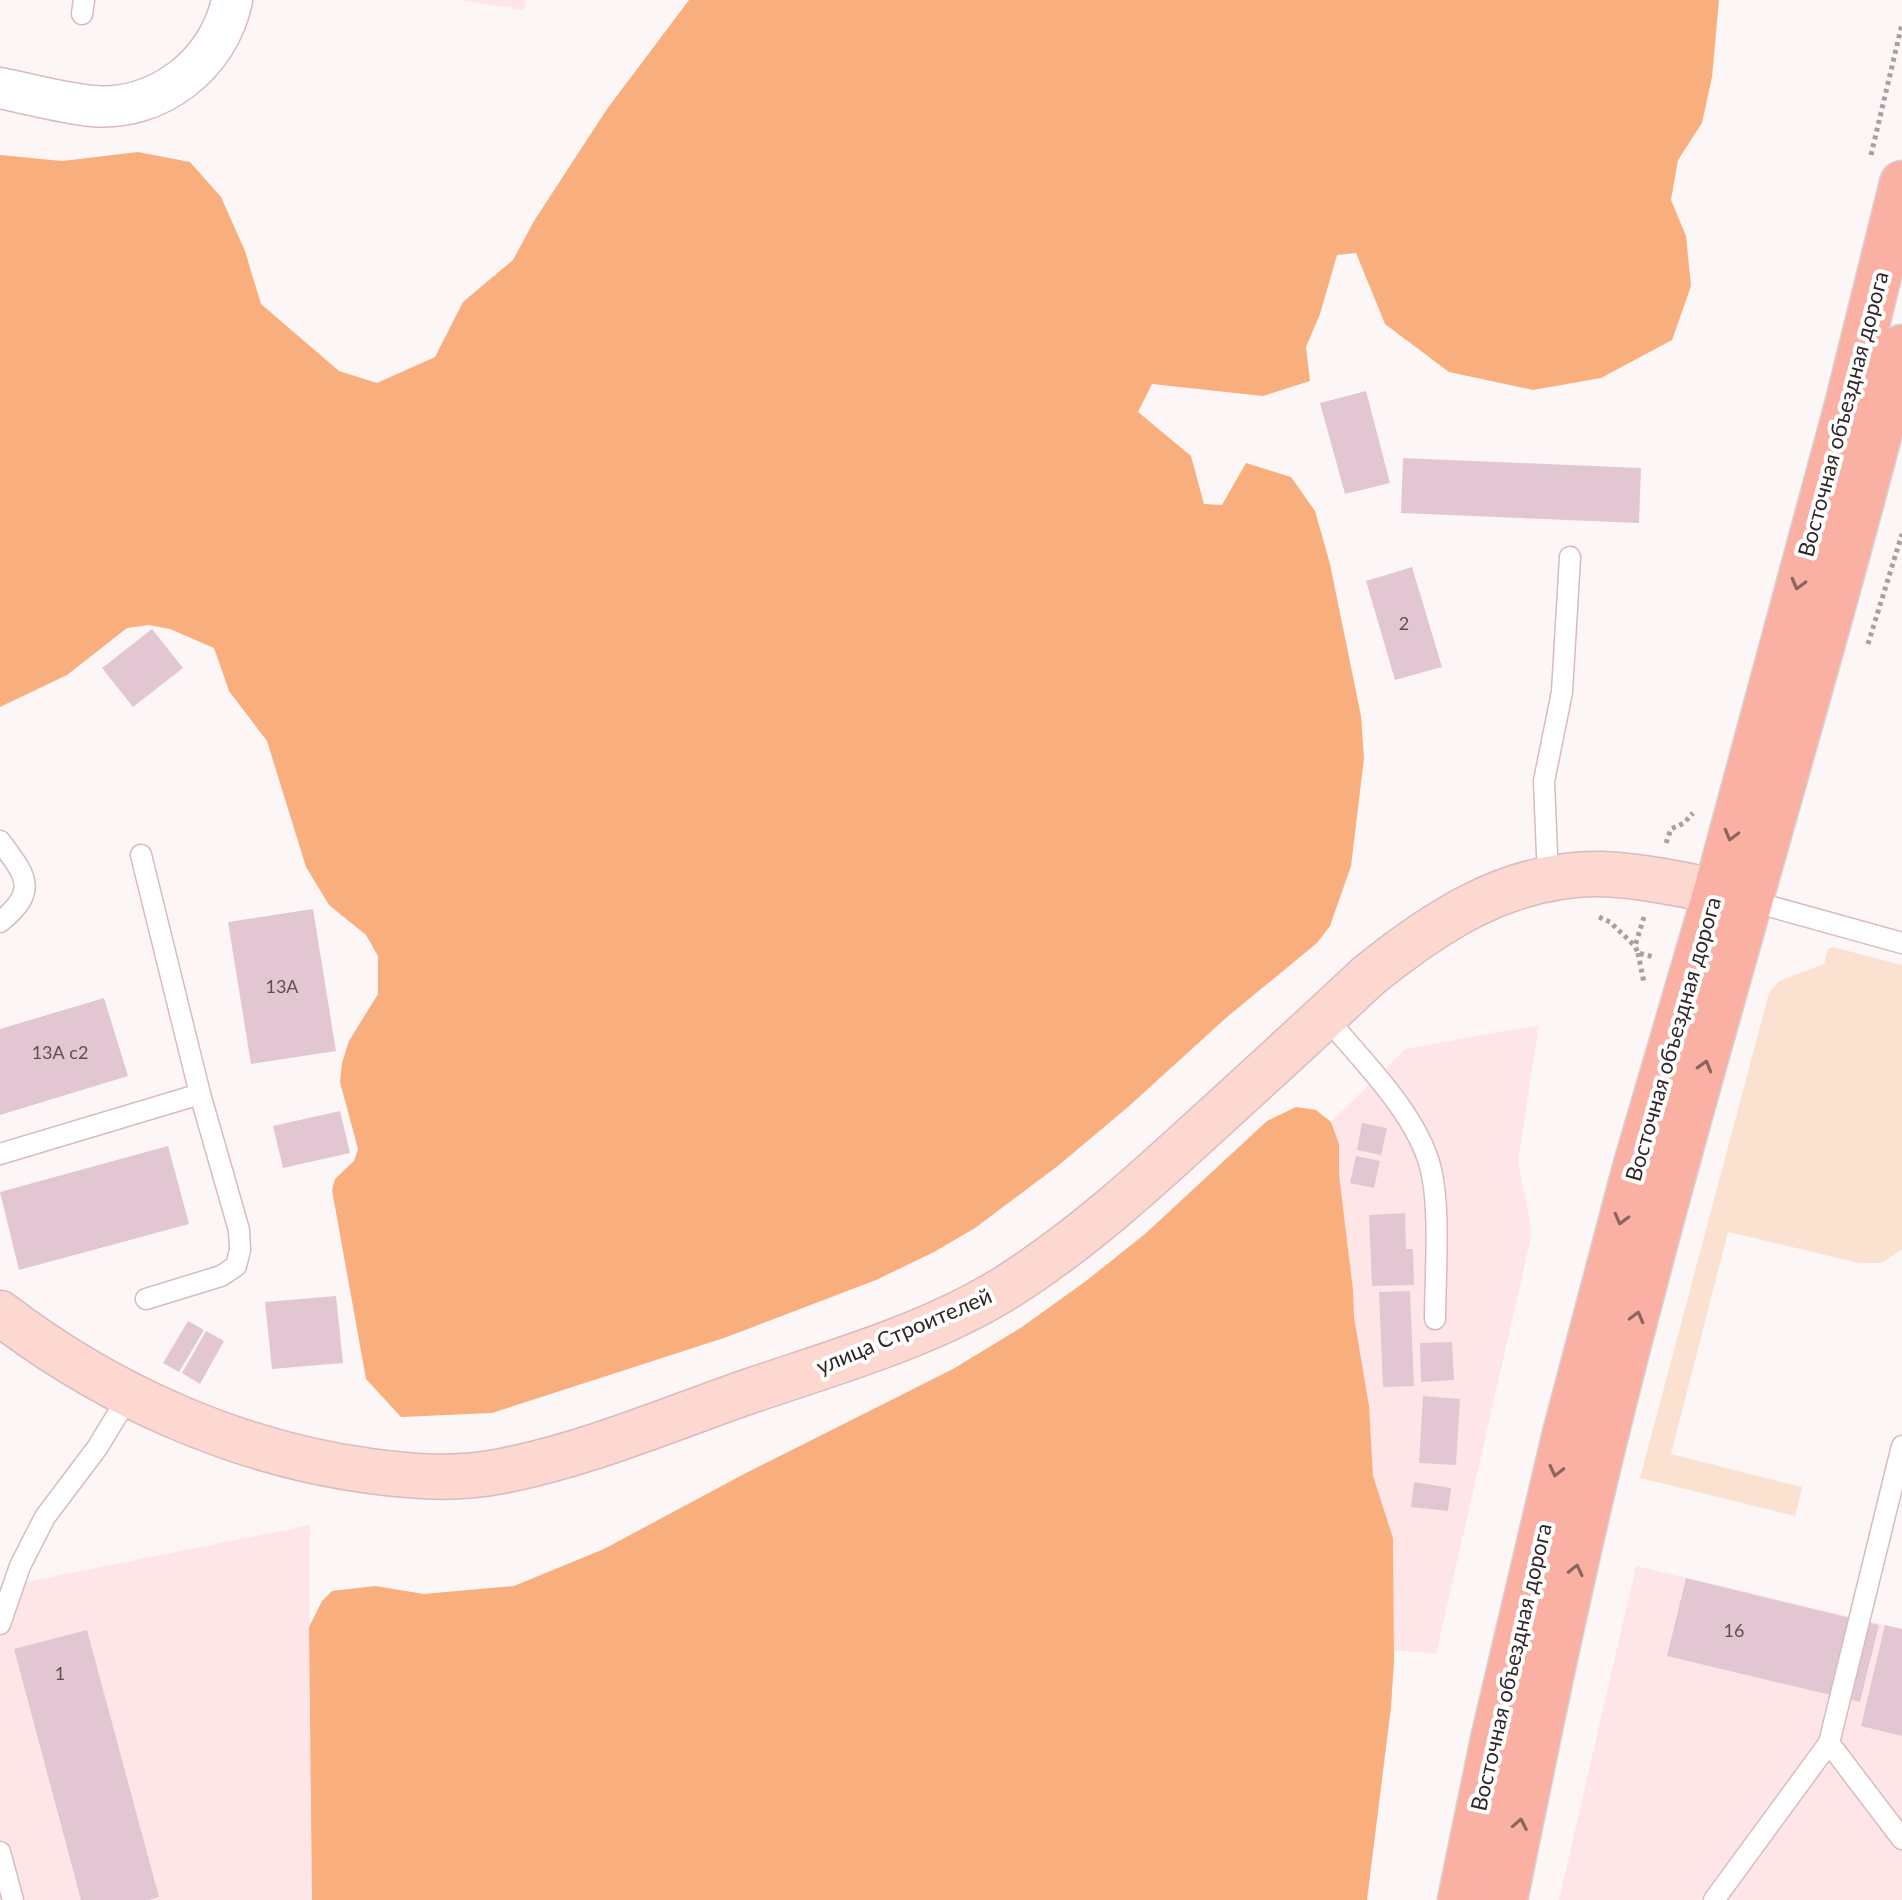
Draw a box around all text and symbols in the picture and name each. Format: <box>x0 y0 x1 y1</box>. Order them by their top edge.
street label: Восточная объездная дорога <box>1791 268 1894 560</box>
one-way arrow <box>1791 576 1808 590</box>
house number: 2 <box>1399 612 1409 634</box>
one-way arrow <box>1723 827 1740 841</box>
street label: Восточная объездная дорога <box>1619 894 1726 1184</box>
house number: 13А <box>265 975 299 997</box>
house number: 13А с2 <box>32 1041 88 1063</box>
one-way arrow <box>1696 1059 1712 1073</box>
one-way arrow <box>1614 1212 1631 1226</box>
street label: улица Строителей <box>812 1281 996 1380</box>
one-way arrow <box>1628 1311 1645 1324</box>
one-way arrow <box>1548 1464 1565 1478</box>
street label: Восточная объездная дорога <box>1464 1520 1557 1813</box>
one-way arrow <box>1567 1563 1584 1577</box>
house number: 16 <box>1724 1619 1744 1641</box>
house number: 1 <box>55 1662 65 1684</box>
one-way arrow <box>1511 1817 1528 1831</box>

